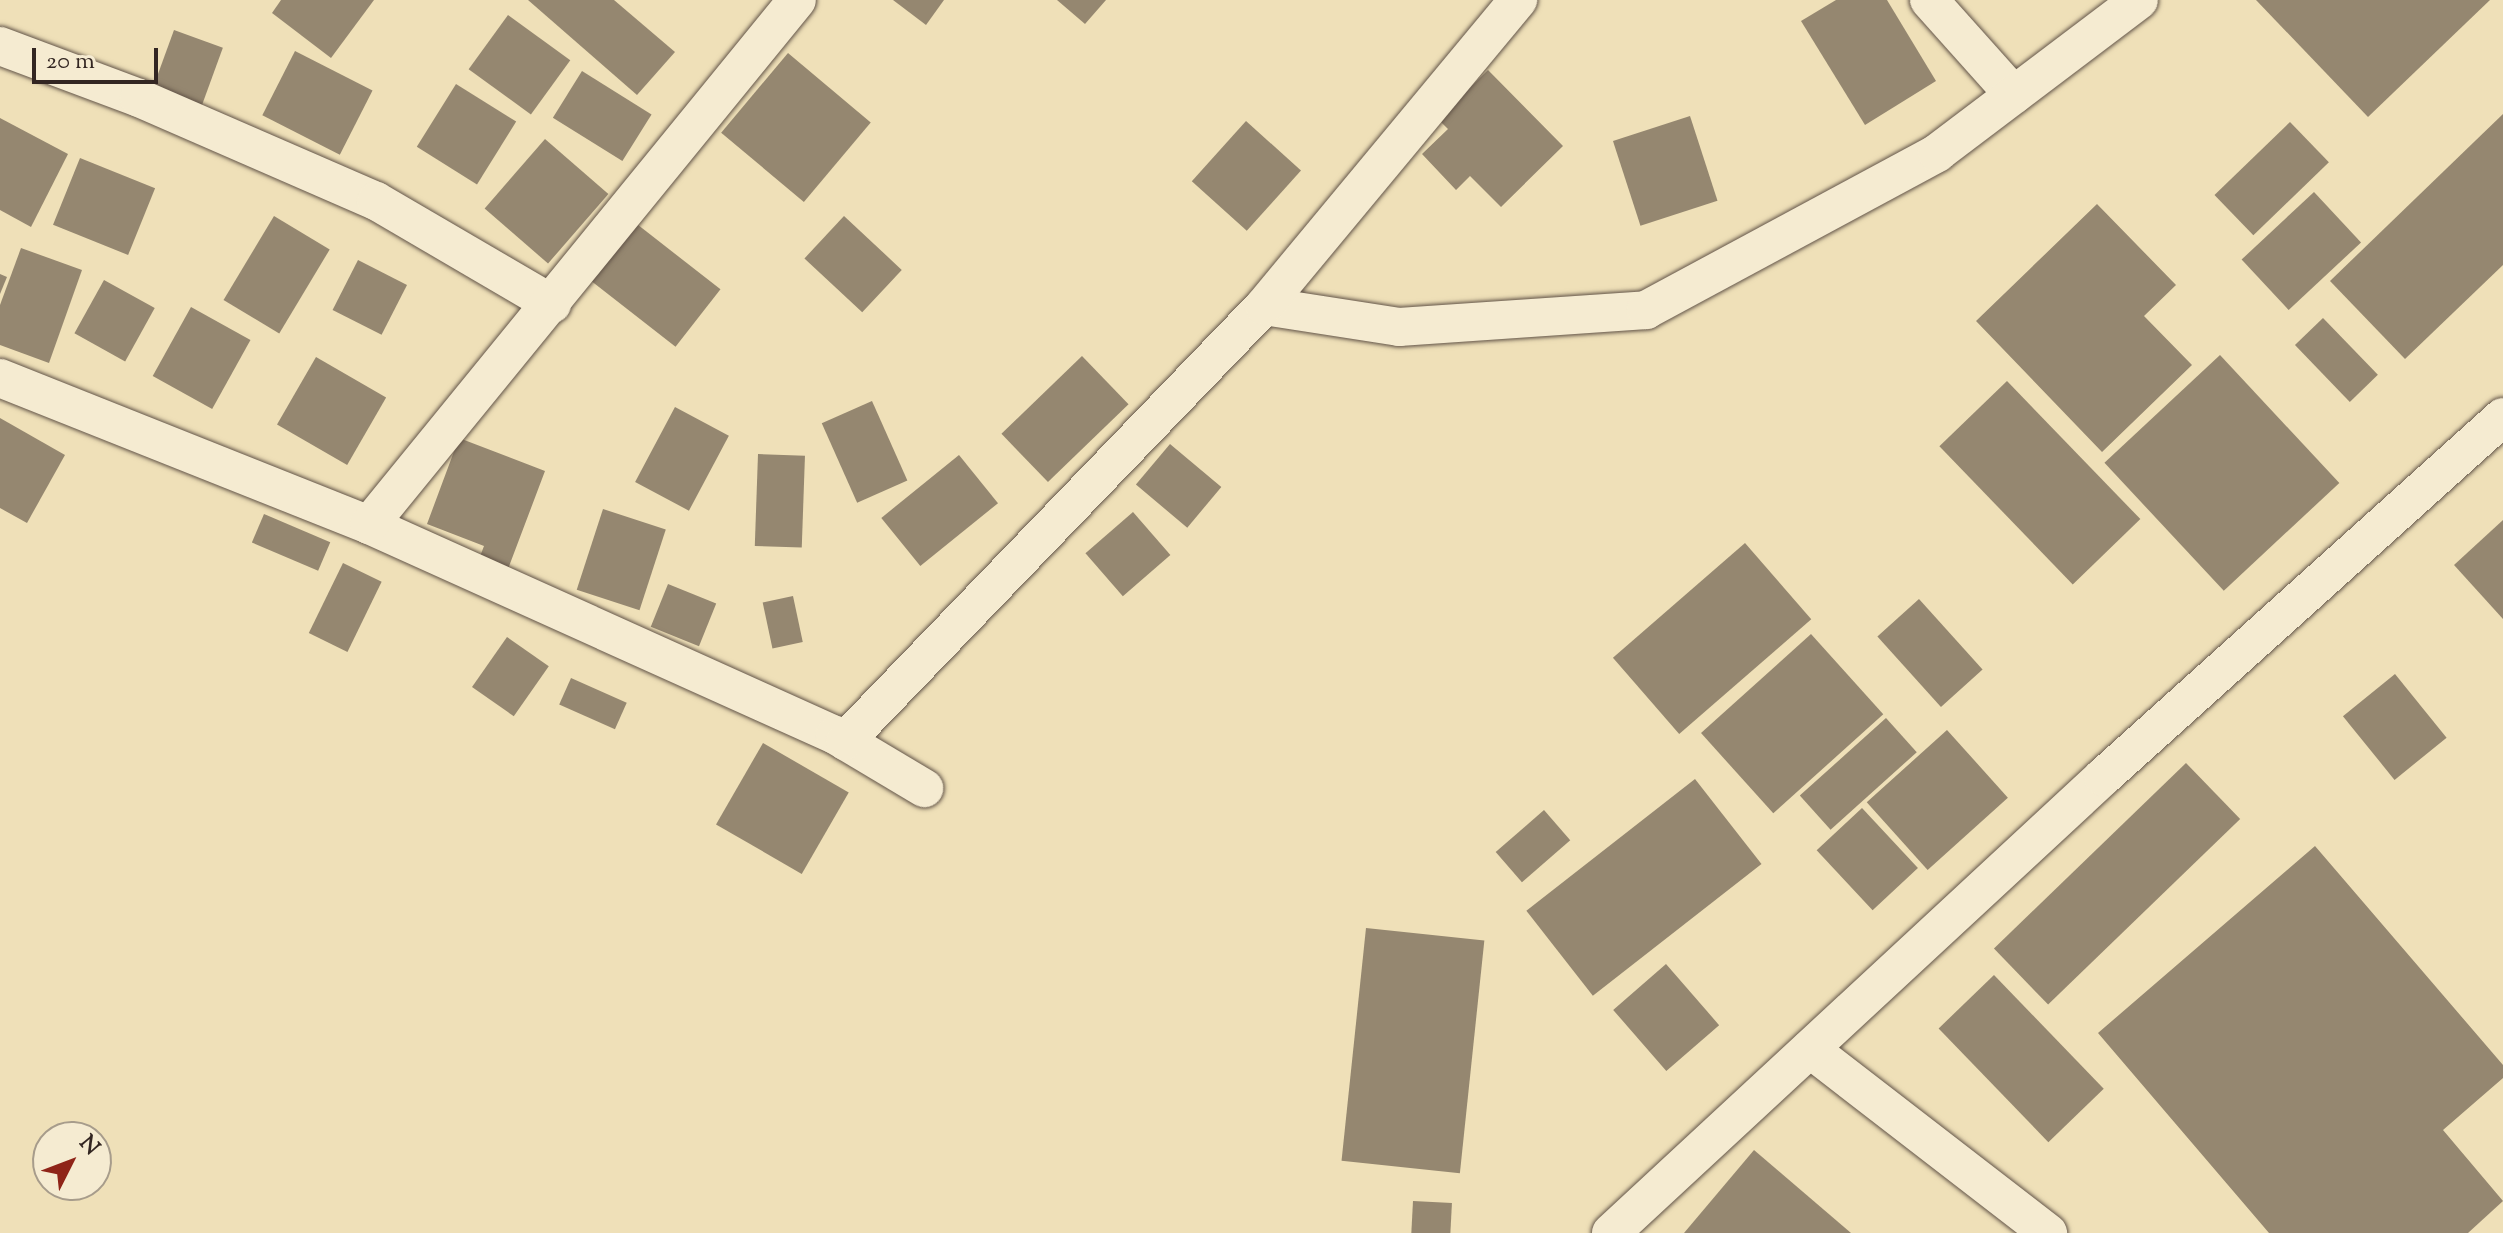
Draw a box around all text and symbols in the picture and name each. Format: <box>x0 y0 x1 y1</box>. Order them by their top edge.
scale bar <box>36 32 162 82</box>
text: 20 m <box>46 45 95 79</box>
north arrow <box>32 1121 112 1201</box>
text: N <box>71 1129 106 1164</box>

